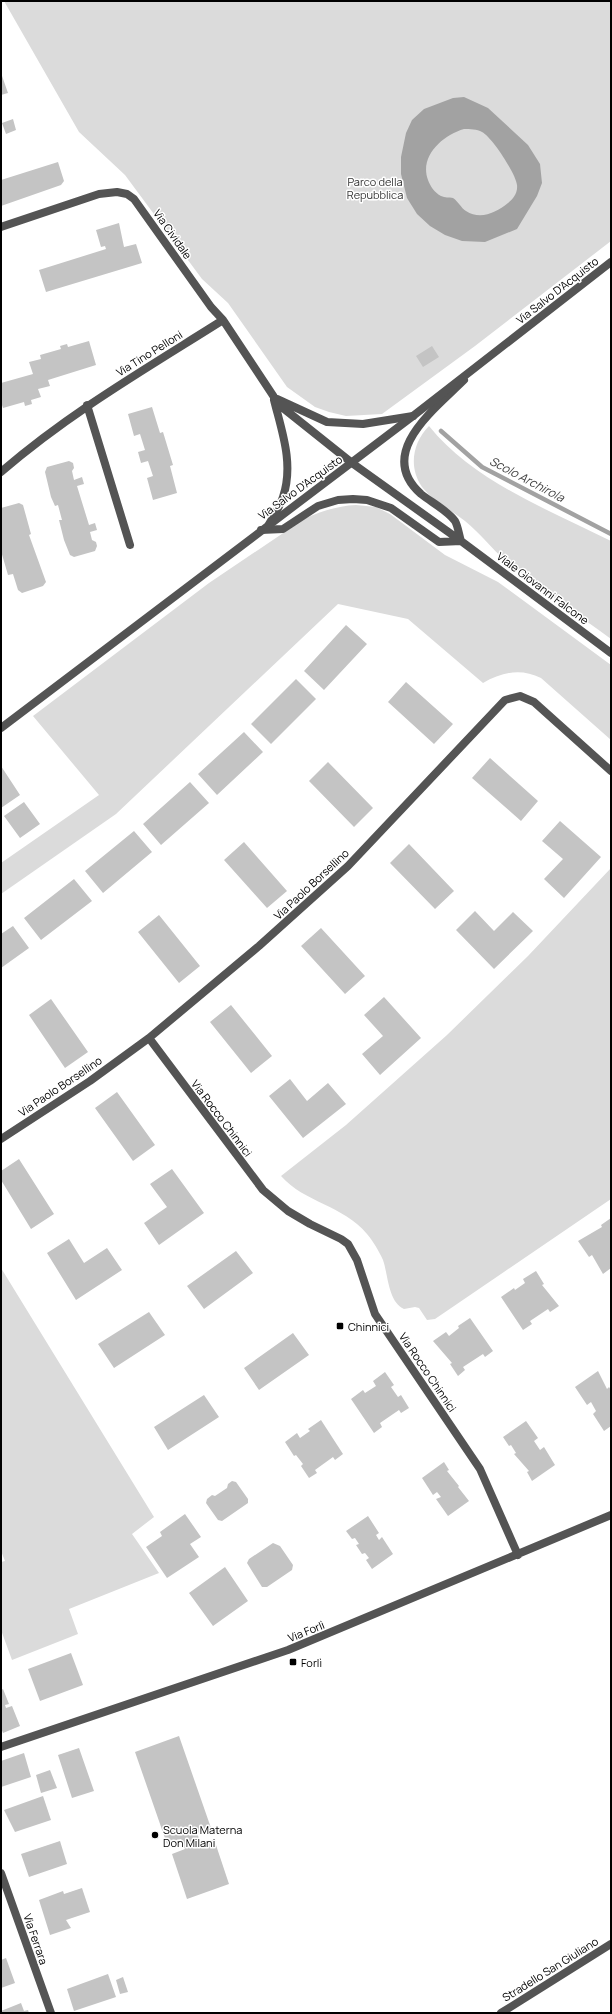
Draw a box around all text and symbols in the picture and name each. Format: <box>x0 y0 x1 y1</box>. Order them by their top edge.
park label: Parco della Repubblica <box>347 174 403 202</box>
street label: Via Cividale <box>150 206 196 262</box>
street label: Via Salvo D'Acquisto <box>513 253 602 327</box>
street label: Via Tino Pelloni <box>113 327 185 379</box>
street label: Via Salvo D'Acquisto <box>255 451 345 523</box>
water label: Scolo Archirola <box>487 452 569 506</box>
street label: Viale Giovanni Falcone <box>494 548 592 628</box>
street label: Via Paolo Borsellino <box>270 845 352 923</box>
street label: Via Paolo Borsellino <box>15 1052 105 1119</box>
street label: Via Rocco Chinnici <box>188 1077 256 1159</box>
place label: Chinnici <box>348 1319 389 1334</box>
marker: Chinnici <box>335 1321 345 1331</box>
street label: Via Rocco Chinnici <box>396 1330 460 1414</box>
street label: Via Forlì <box>285 1617 327 1645</box>
place label: Forlì <box>301 1655 322 1670</box>
marker: Forlì <box>288 1657 298 1667</box>
place label: Scuola Materna Don Milani <box>163 1822 242 1850</box>
marker: Scuola Materna Don Milani <box>150 1830 160 1840</box>
street label: Via Ferrara <box>20 1912 52 1966</box>
street label: Stradello San Giuliano <box>499 1933 601 2005</box>

